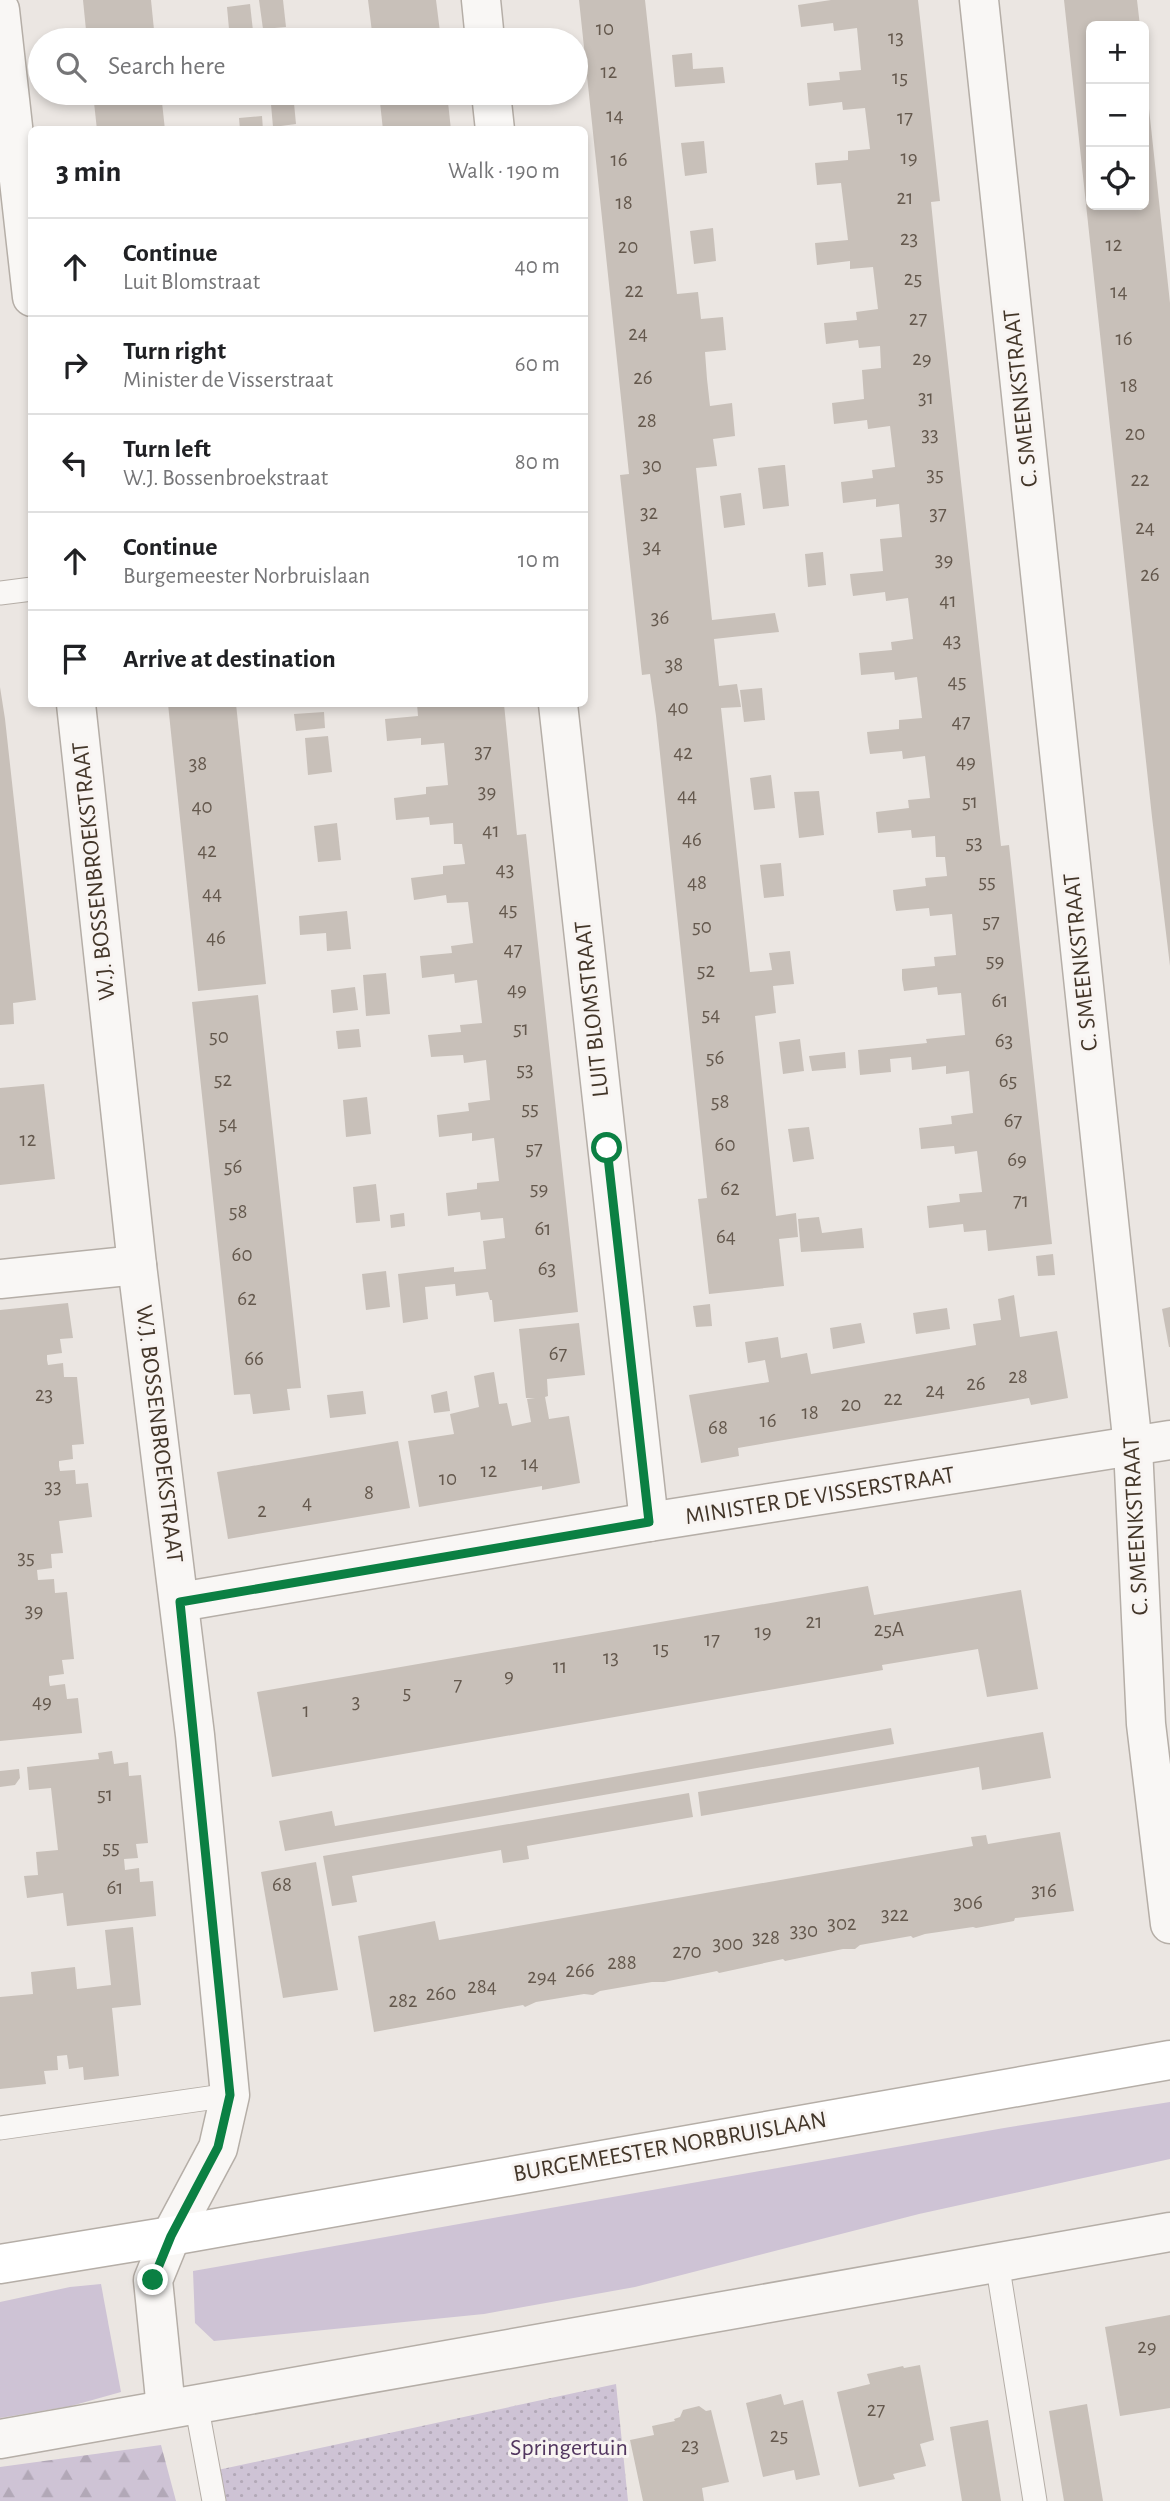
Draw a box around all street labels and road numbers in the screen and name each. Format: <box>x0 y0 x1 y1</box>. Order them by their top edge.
street label: C. SMEENKSTRAAT <box>1000 307 1042 488</box>
street label: W.J. BOSSENBROEKSTRAAT <box>68 740 120 1001</box>
street label: C. SMEENKSTRAAT <box>1060 871 1102 1052</box>
street label: LUIT BLOMSTRAAT <box>571 919 613 1098</box>
street label: W.J. BOSSENBROEKSTRAAT <box>131 1304 187 1565</box>
street label: C. SMEENKSTRAAT <box>1119 1436 1153 1616</box>
street label: MINISTER DE VISSERSTRAAT <box>684 1463 957 1529</box>
street label: BURGEMEESTER NORBRUISLAAN <box>511 2108 829 2186</box>

